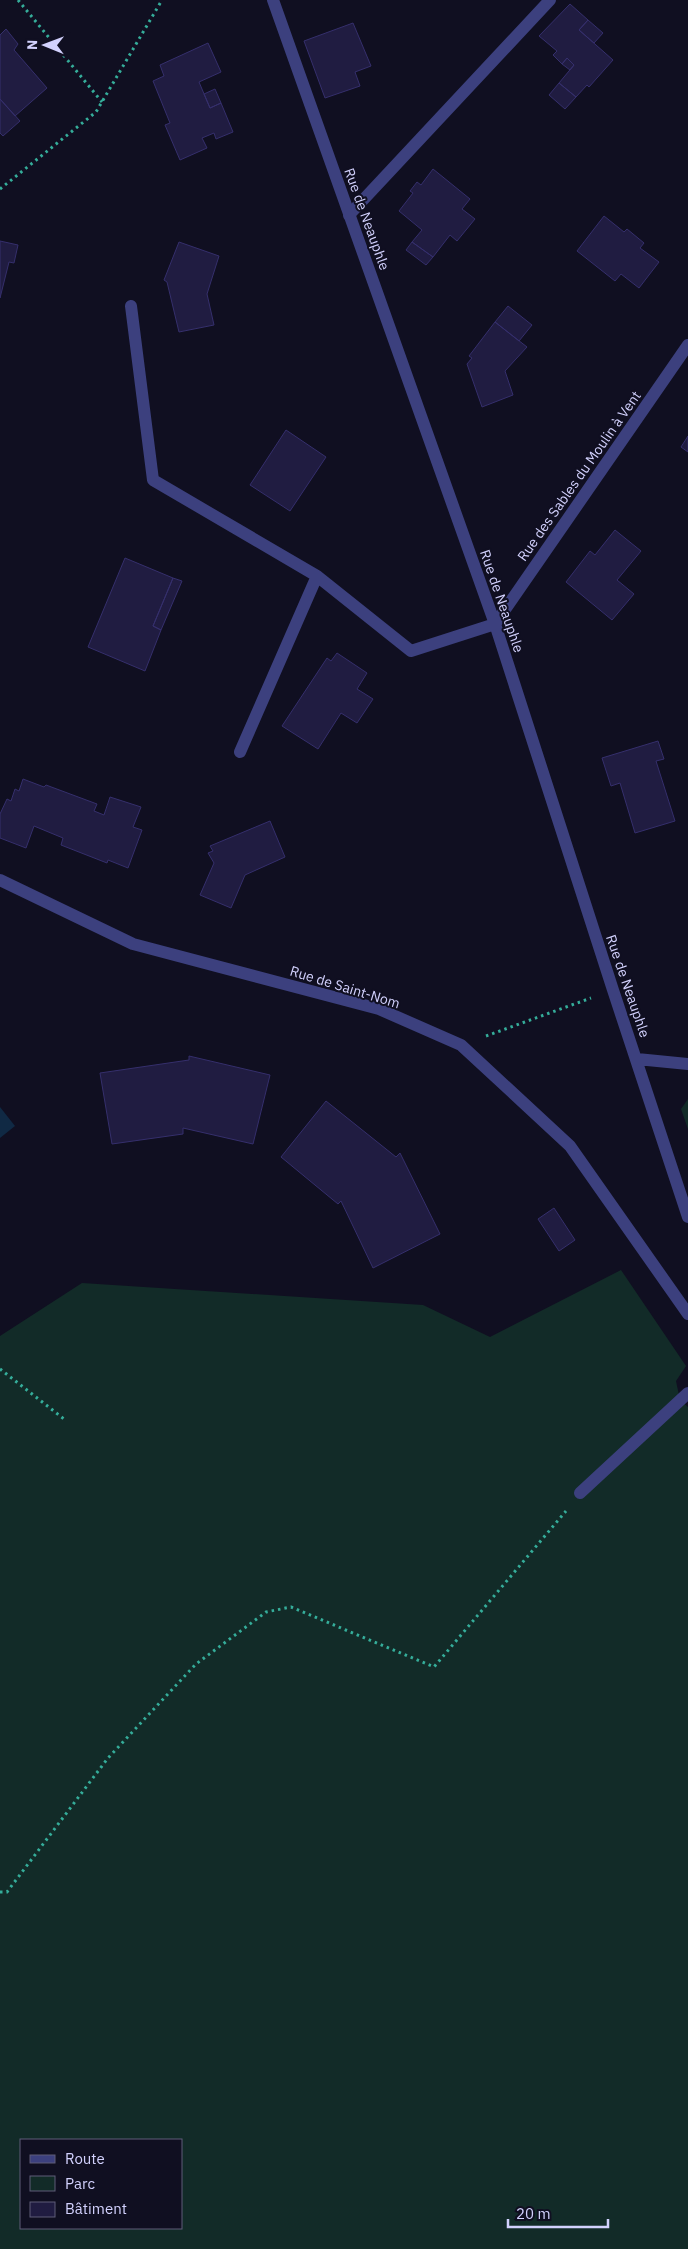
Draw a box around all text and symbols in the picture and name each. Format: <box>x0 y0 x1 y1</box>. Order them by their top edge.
north arrow <box>20 20 70 70</box>
text: N <box>23 40 41 50</box>
street label: Rue de Neauphle <box>340 165 394 273</box>
street label: Rue des Sables du Moulin à Vent <box>513 387 645 565</box>
street label: Rue de Neauphle <box>476 547 528 655</box>
street label: Rue de Neauphle <box>602 932 654 1040</box>
street label: Rue de Saint-Nom <box>288 962 402 1012</box>
legend <box>20 2139 182 2229</box>
text: Route <box>65 2149 105 2168</box>
text: Parc <box>65 2174 95 2193</box>
scale bar <box>508 2196 608 2228</box>
text: Bâtiment <box>65 2199 127 2218</box>
text: 20 m <box>516 2204 551 2223</box>

